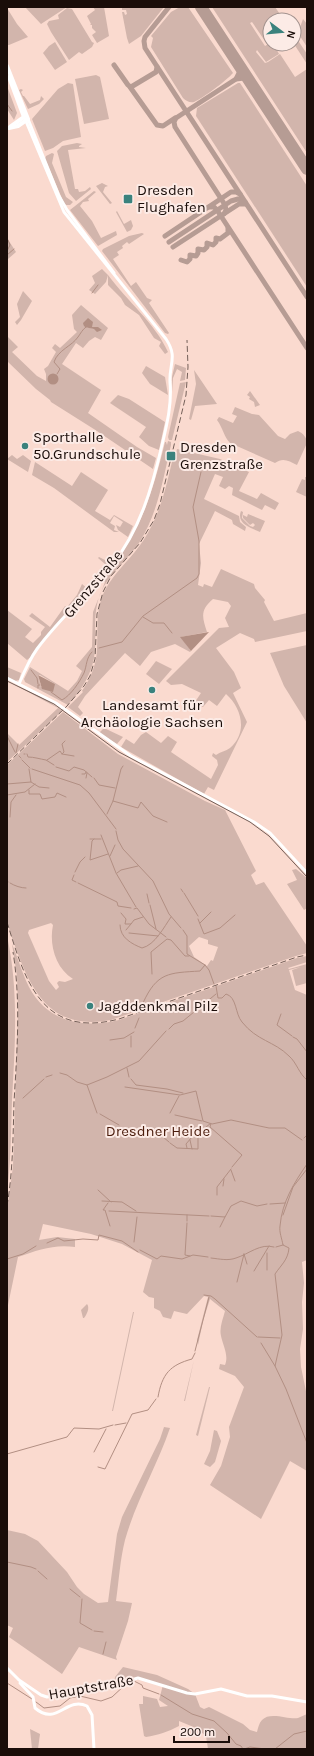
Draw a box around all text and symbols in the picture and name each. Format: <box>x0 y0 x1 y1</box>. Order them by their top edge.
north arrow <box>262 12 302 52</box>
text: N <box>284 29 298 40</box>
place label: Dresden Flughafen <box>137 181 206 216</box>
marker: Dresden Flughafen <box>122 193 134 205</box>
place label: Sporthalle 50.Grundschule <box>33 428 141 463</box>
place label: Dresden Grenzstraße <box>180 438 263 473</box>
marker: Sporthalle 50.Grundschule <box>20 441 30 451</box>
marker: Dresden Grenzstraße <box>165 450 177 462</box>
street label: Grenzstraße <box>59 546 127 622</box>
marker: Landesamt für Archäologie Sachsen <box>147 685 157 695</box>
place label: Landesamt für Archäologie Sachsen <box>81 696 223 731</box>
place label: Jagddenkmal Pilz <box>98 997 218 1015</box>
marker: Jagddenkmal Pilz <box>85 1001 95 1011</box>
park label: Dresdner Heide <box>106 1122 210 1140</box>
street label: Hauptstraße <box>47 1671 135 1703</box>
scale bar <box>174 1718 229 1744</box>
text: 200 m <box>180 1725 215 1739</box>

